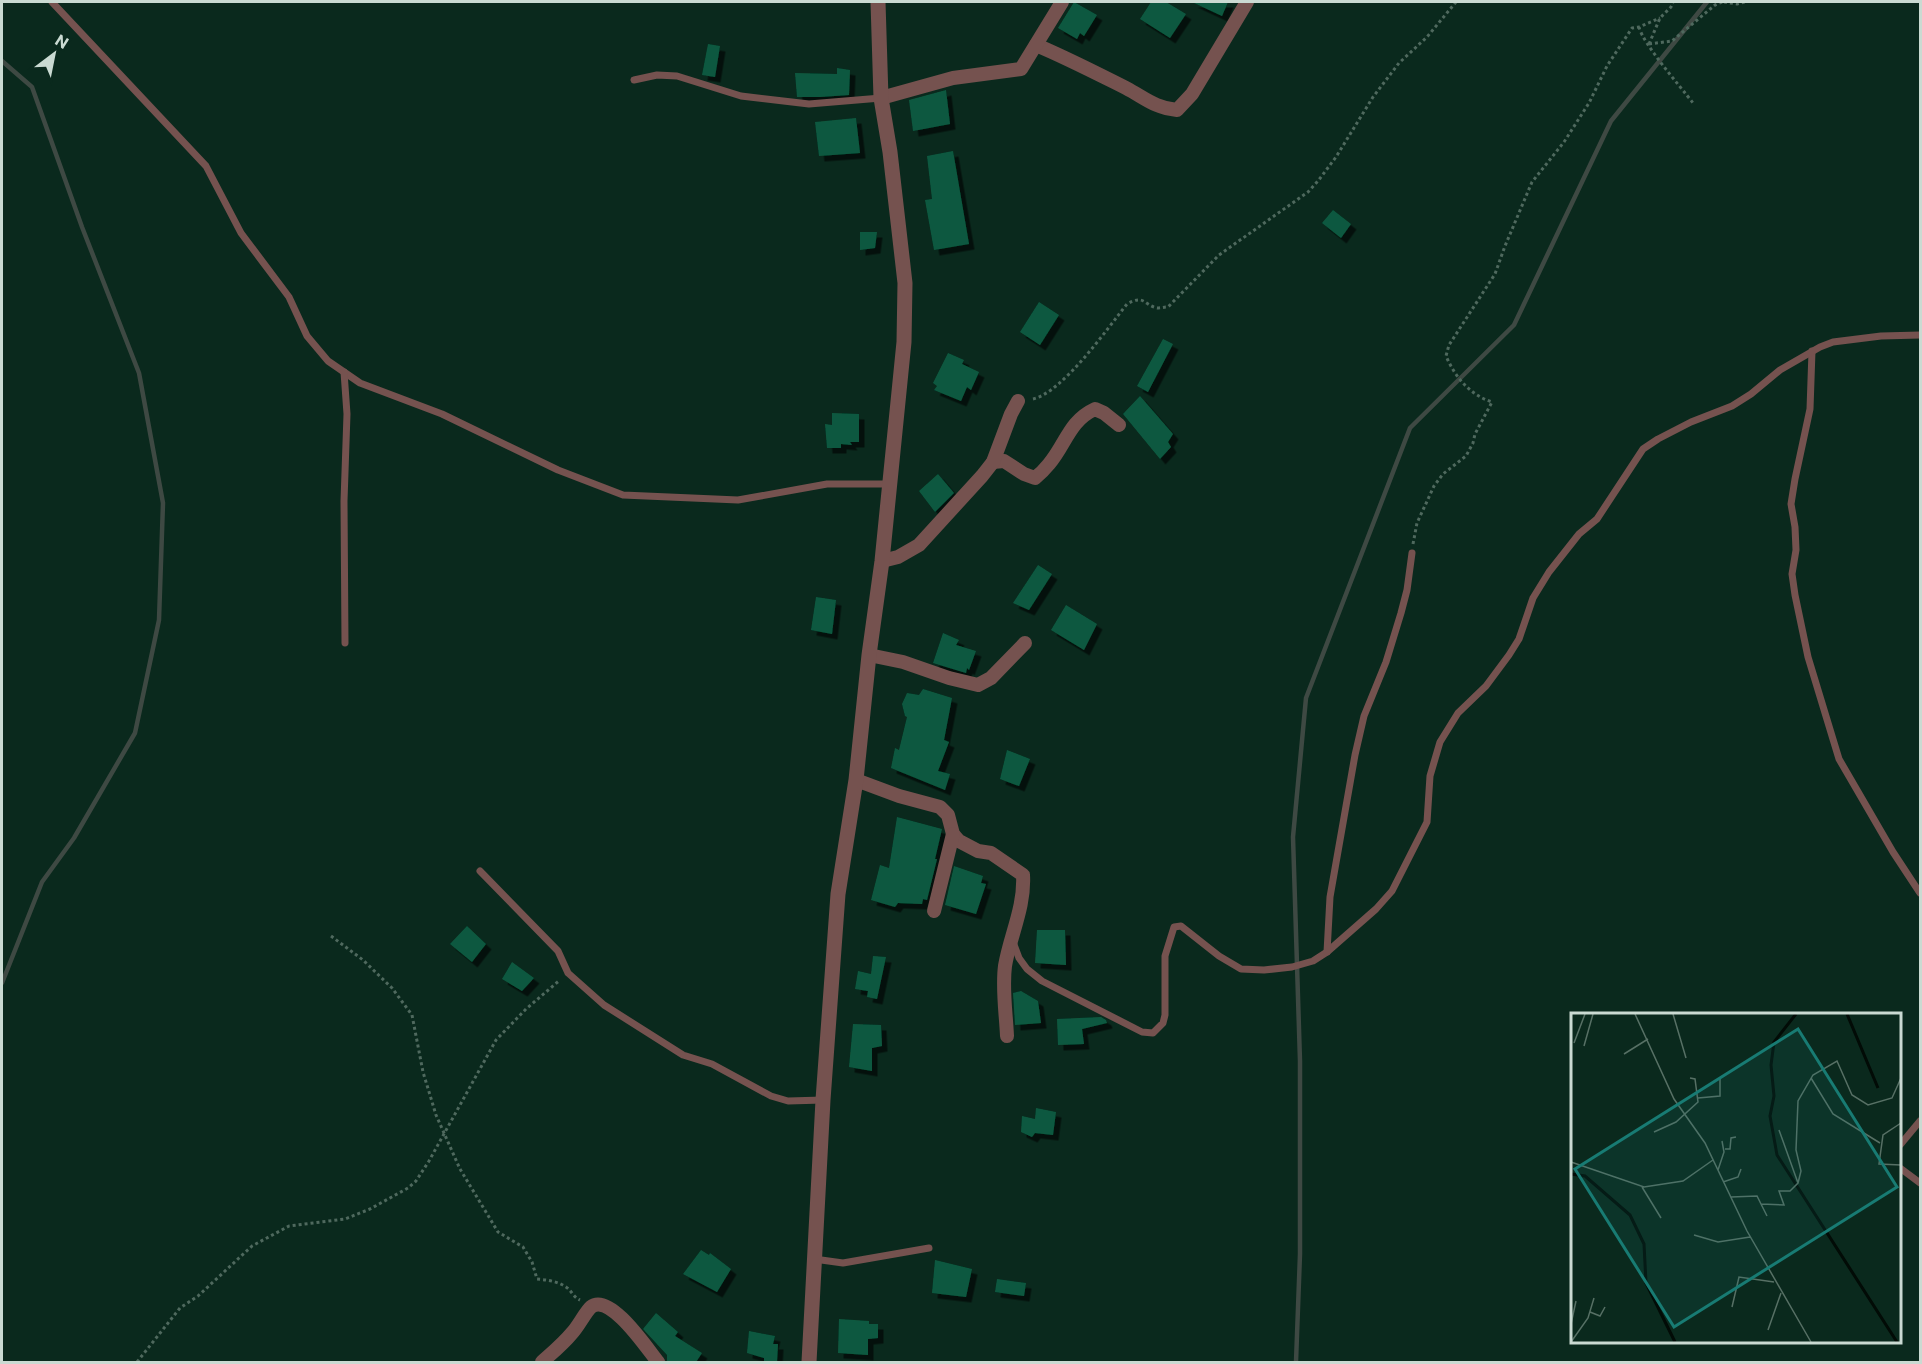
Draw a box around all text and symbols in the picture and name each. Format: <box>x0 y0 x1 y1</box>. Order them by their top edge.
north arrow <box>24 24 84 84</box>
text: N <box>52 30 72 52</box>
inset map <box>1571 1013 1901 1343</box>

